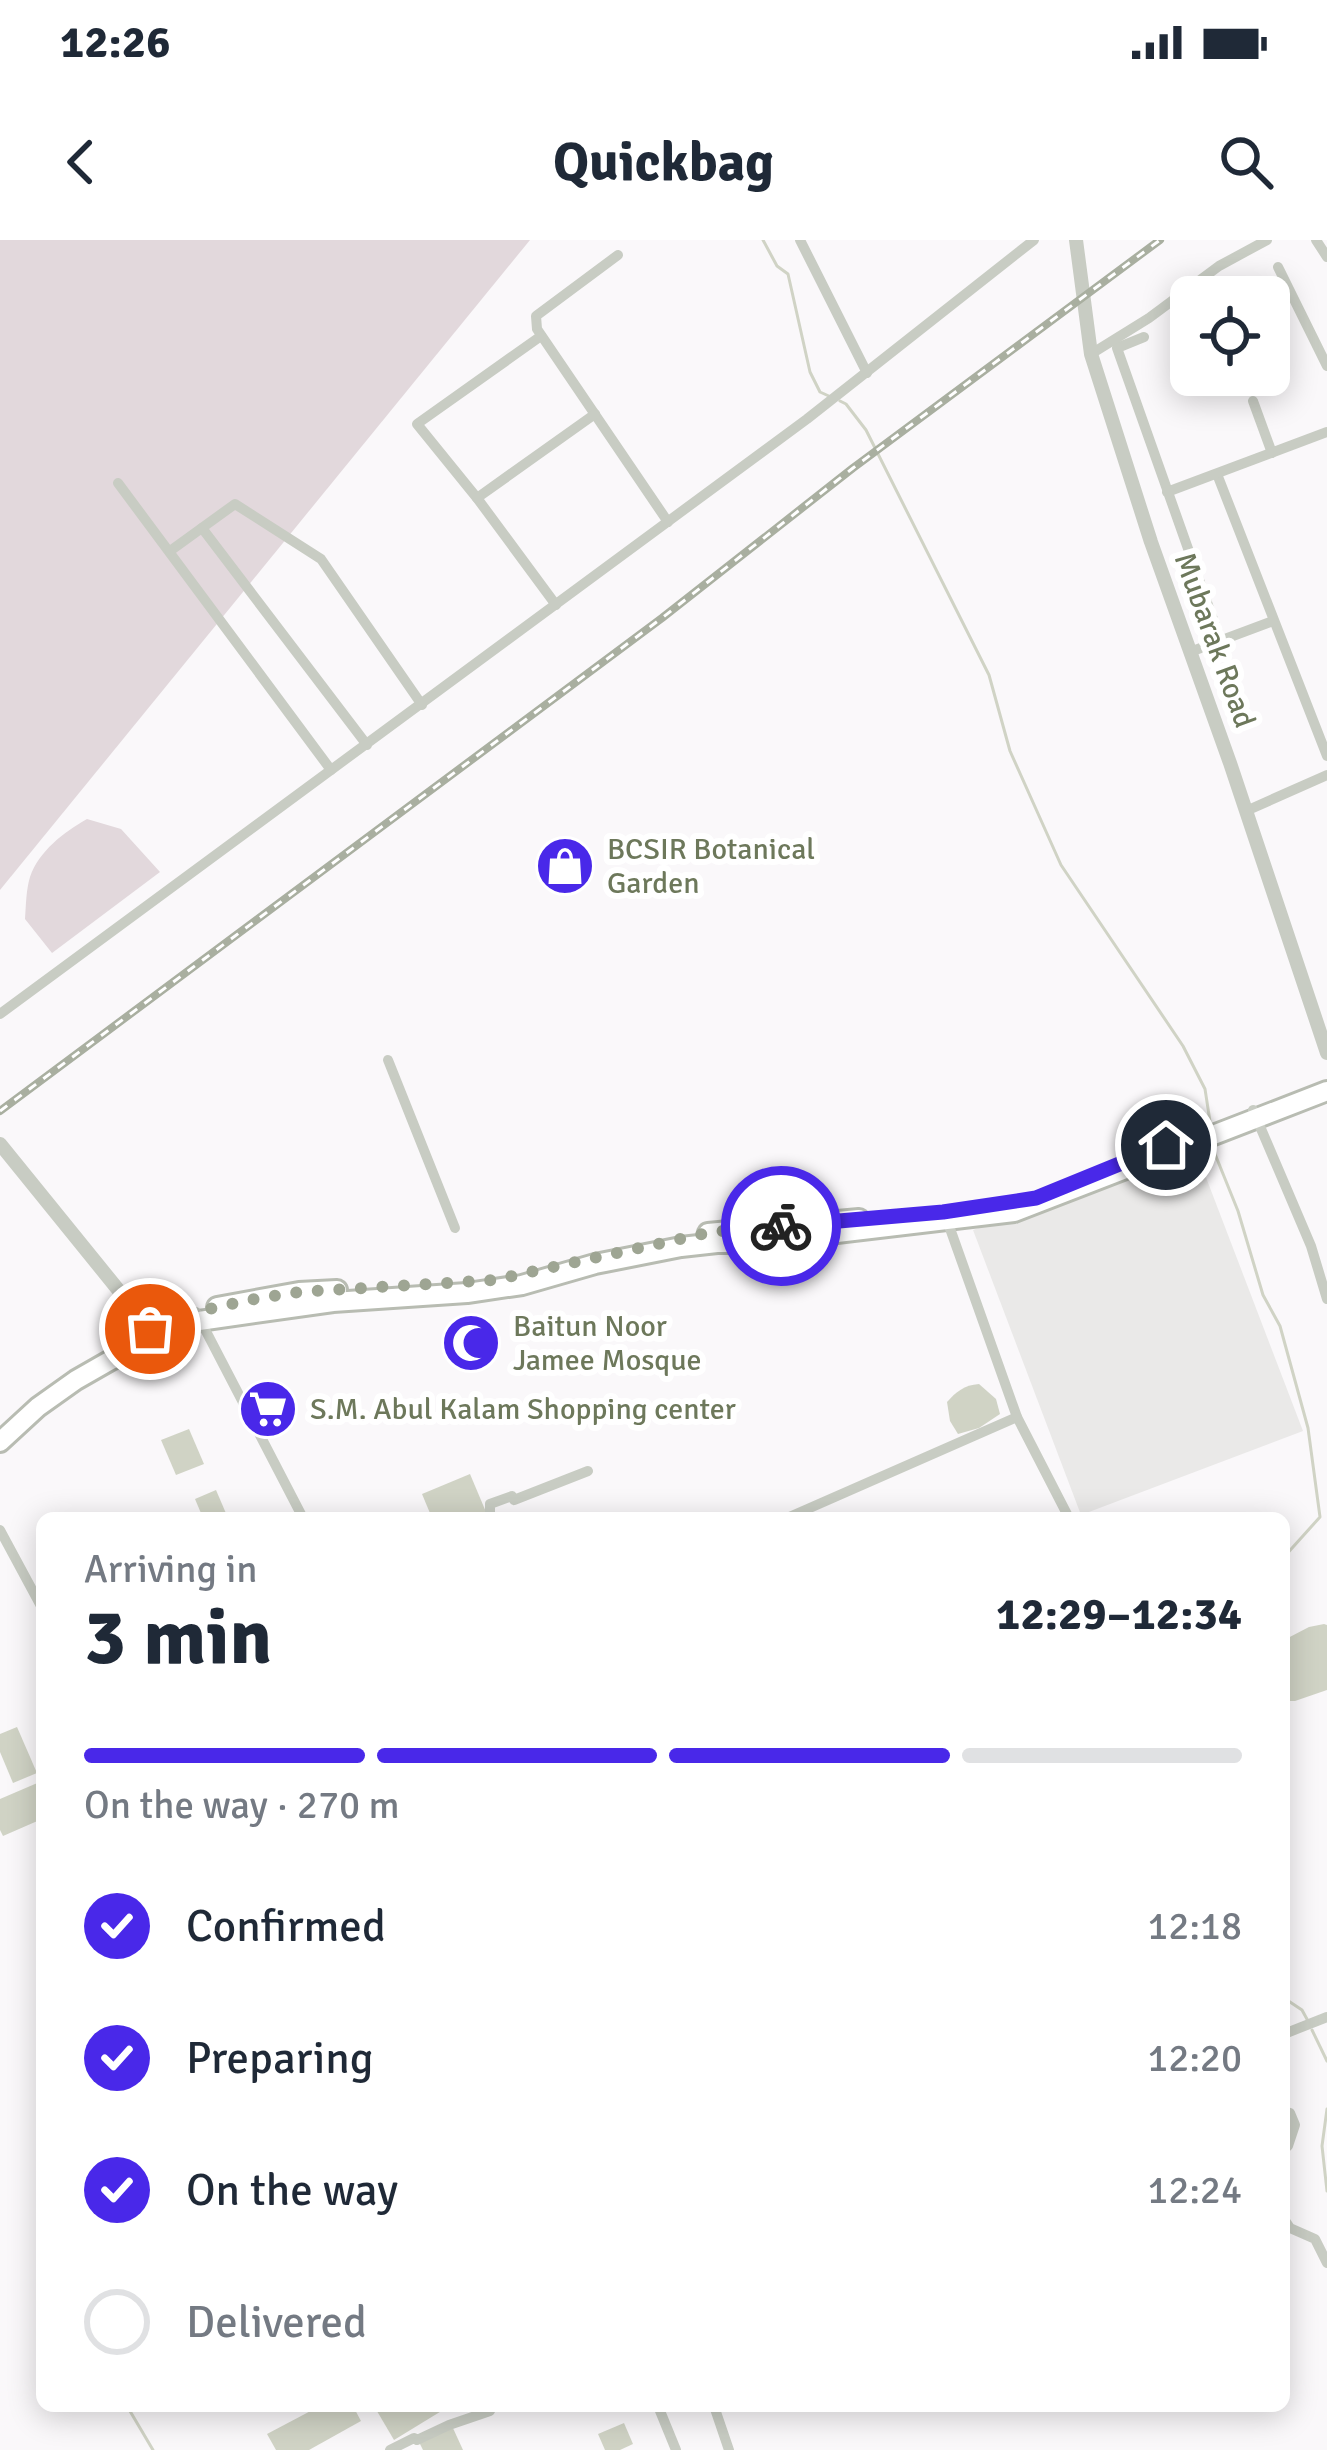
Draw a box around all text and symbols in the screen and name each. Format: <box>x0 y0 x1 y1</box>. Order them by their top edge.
text: 12:26 <box>60 15 170 70</box>
icon: back <box>48 129 114 195</box>
text: Quickbag <box>553 129 774 196</box>
icon: search <box>1213 129 1279 195</box>
map controls <box>1170 276 1290 396</box>
button: locate <box>1170 276 1290 396</box>
street label: Mubarak Road <box>1166 548 1263 733</box>
place label: BCSIR Botanical Garden <box>607 831 815 902</box>
shop icon: BCSIR Botanical Garden <box>534 835 596 897</box>
pin <box>1115 1094 1217 1196</box>
icon: home <box>1133 1112 1199 1178</box>
courier <box>721 1166 841 1286</box>
icon: bike <box>748 1193 814 1259</box>
pin <box>99 1278 201 1380</box>
icon: bag <box>117 1296 183 1362</box>
place label: Baitun Noor Jamee Mosque <box>513 1308 702 1379</box>
mosque icon: Baitun Noor Jamee Mosque <box>440 1312 502 1374</box>
supermarket icon: S.M. Abul Kalam Shopping center <box>237 1378 299 1440</box>
place label: S.M. Abul Kalam Shopping center <box>310 1391 736 1428</box>
text: Arriving in <box>84 1545 258 1593</box>
text: 12:29–12:34 <box>996 1587 1242 1642</box>
text: 3 min <box>84 1590 272 1686</box>
text: On the way · 270 m <box>84 1781 400 1829</box>
icon: check <box>84 1893 150 1959</box>
text: Confirmed <box>186 1899 386 1954</box>
text: 12:18 <box>1147 1902 1242 1950</box>
icon: check <box>84 2025 150 2091</box>
text: Preparing <box>186 2031 374 2086</box>
text: 12:20 <box>1147 2034 1242 2082</box>
icon: check <box>84 2157 150 2223</box>
text: On the way <box>186 2163 398 2218</box>
text: 12:24 <box>1147 2166 1242 2214</box>
text: Delivered <box>186 2295 367 2350</box>

